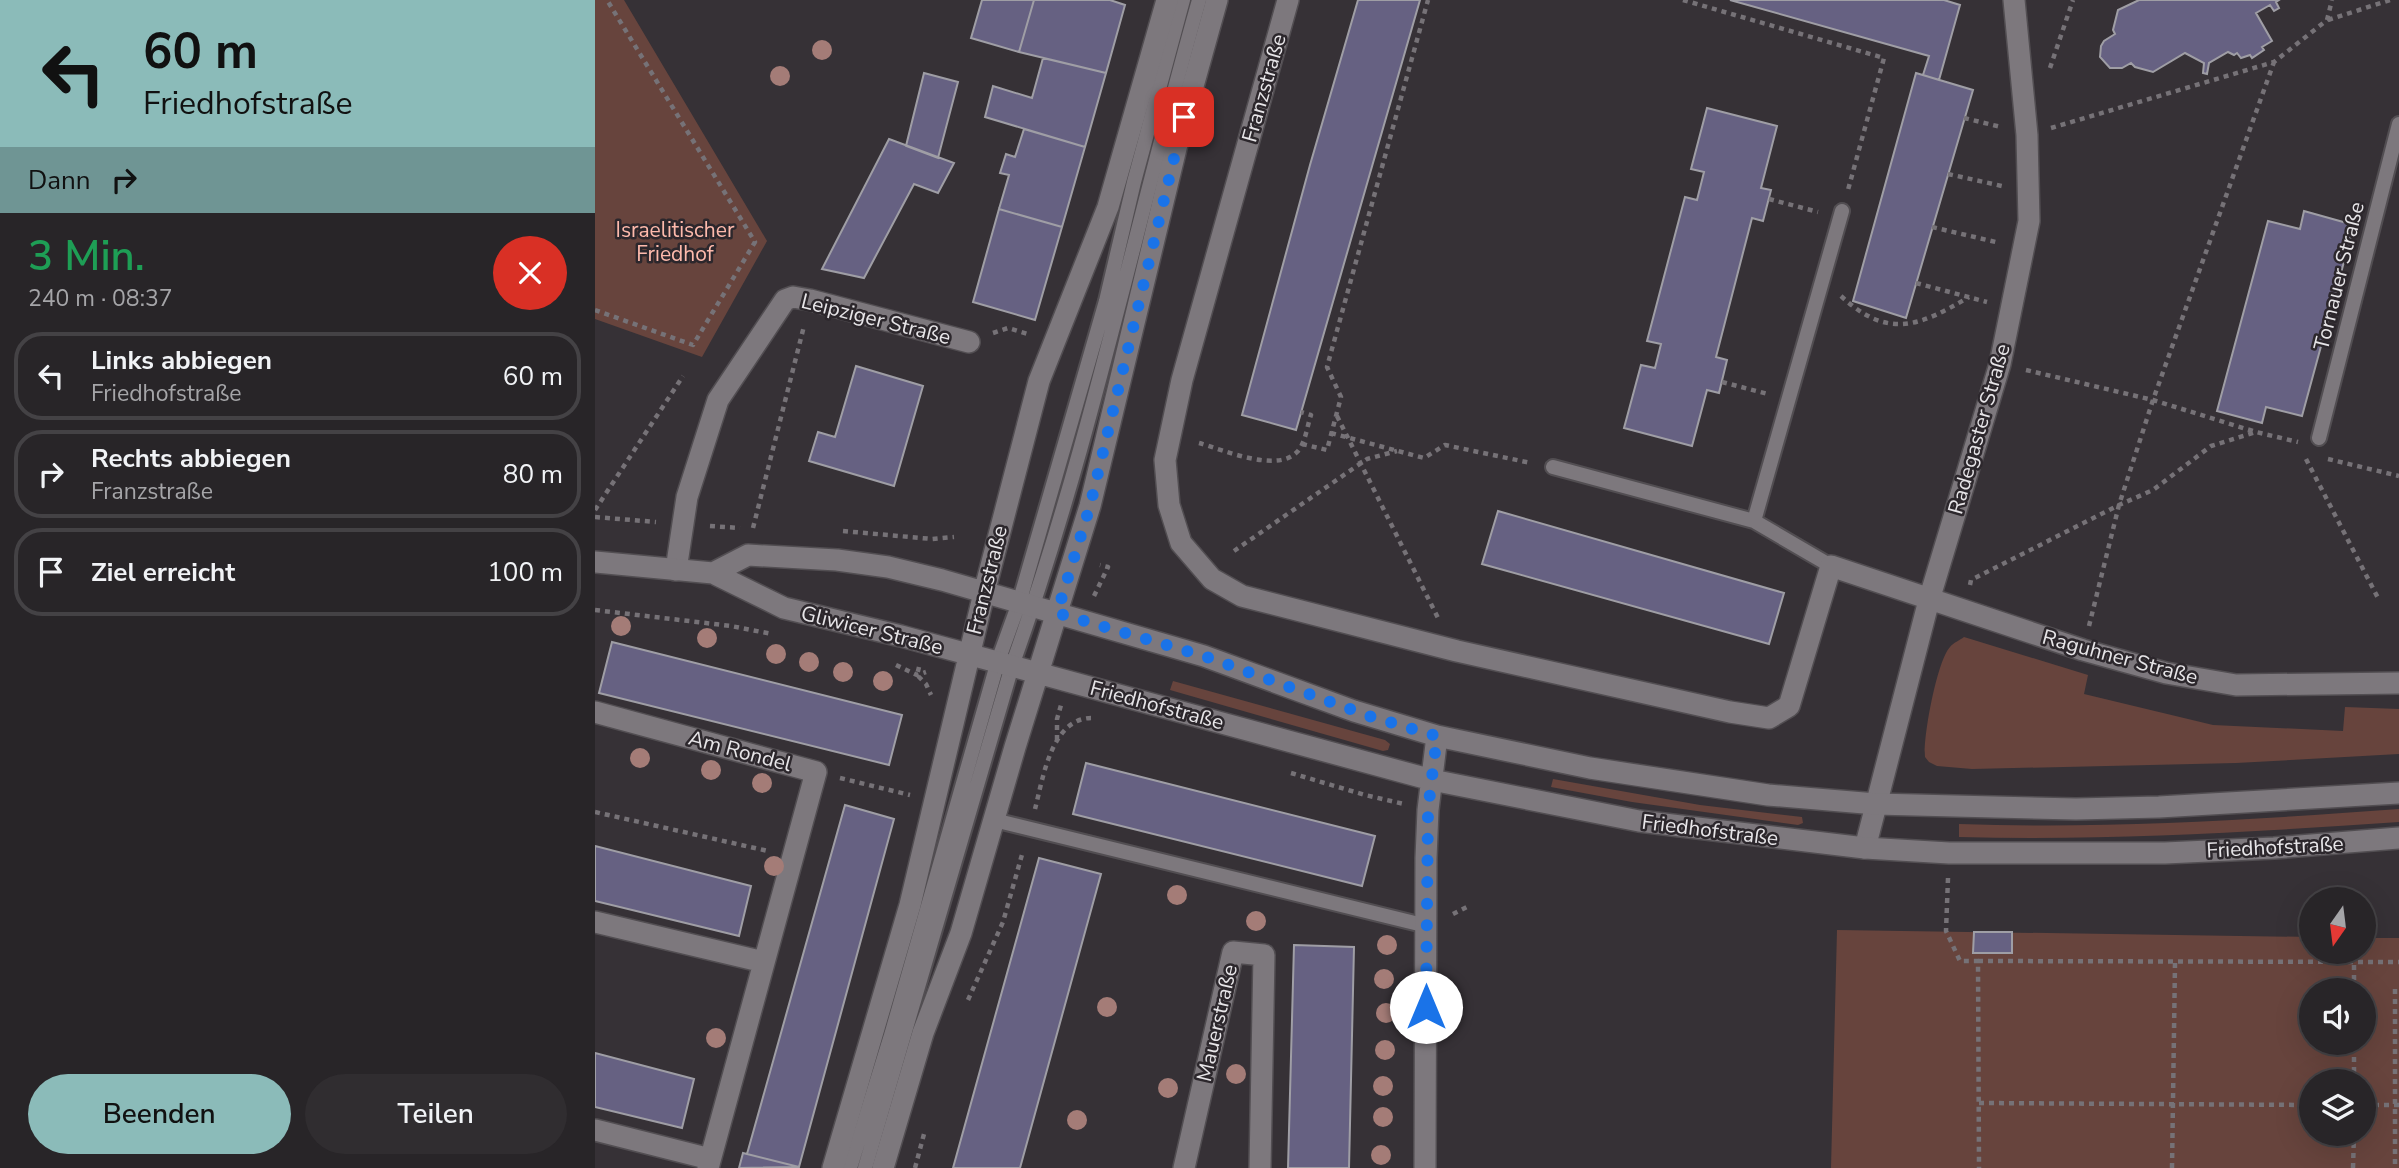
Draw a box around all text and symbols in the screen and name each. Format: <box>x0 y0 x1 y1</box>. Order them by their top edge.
text: 60 m <box>143 18 258 85</box>
icon: left <box>28 28 119 119</box>
street label: Franzstraße <box>1235 31 1293 145</box>
text: Friedhofstraße <box>143 82 352 125</box>
pin <box>1154 87 1214 147</box>
icon: arrive <box>1165 98 1203 136</box>
icon: right <box>105 161 143 199</box>
text: Dann <box>28 163 91 198</box>
street label: Tornauer Straße <box>2307 199 2371 353</box>
park label: Israelitischer Friedhof <box>616 216 735 268</box>
text: 3 Min. <box>28 228 145 285</box>
button: close <box>493 236 567 310</box>
text: 240 m · 08:37 <box>28 283 173 314</box>
street label: Leipziger Straße <box>798 287 954 351</box>
street label: Radegaster Straße <box>1941 340 2017 518</box>
text: Links abbiegen <box>91 343 272 378</box>
icon: left <box>32 357 70 395</box>
text: 60 m <box>503 359 563 394</box>
text: Friedhofstraße <box>91 378 242 409</box>
text: Rechts abbiegen <box>91 441 291 476</box>
icon: right <box>32 455 70 493</box>
text: 80 m <box>503 457 563 492</box>
text: Franzstraße <box>91 476 213 507</box>
street label: Franzstraße <box>960 523 1014 637</box>
icon: arrive <box>32 553 70 591</box>
text: Ziel erreicht <box>91 555 235 590</box>
text: 100 m <box>487 555 563 590</box>
street label: Gliwicer Straße <box>798 599 946 661</box>
street label: Raguhner Straße <box>2039 623 2201 691</box>
street label: Friedhofstraße <box>1087 674 1227 736</box>
street label: Am Rondel <box>685 724 795 778</box>
street label: Friedhofstraße <box>1640 808 1780 852</box>
street label: Friedhofstraße <box>2206 829 2344 865</box>
north arrow <box>2299 887 2377 964</box>
map controls <box>2299 887 2376 1146</box>
street label: Mauerstraße <box>1190 962 1244 1084</box>
position arrow <box>1389 970 1463 1044</box>
button: sound <box>2299 978 2376 1055</box>
button: layers <box>2299 1069 2376 1146</box>
button: Beenden <box>28 1074 291 1154</box>
button: Teilen <box>305 1074 567 1154</box>

